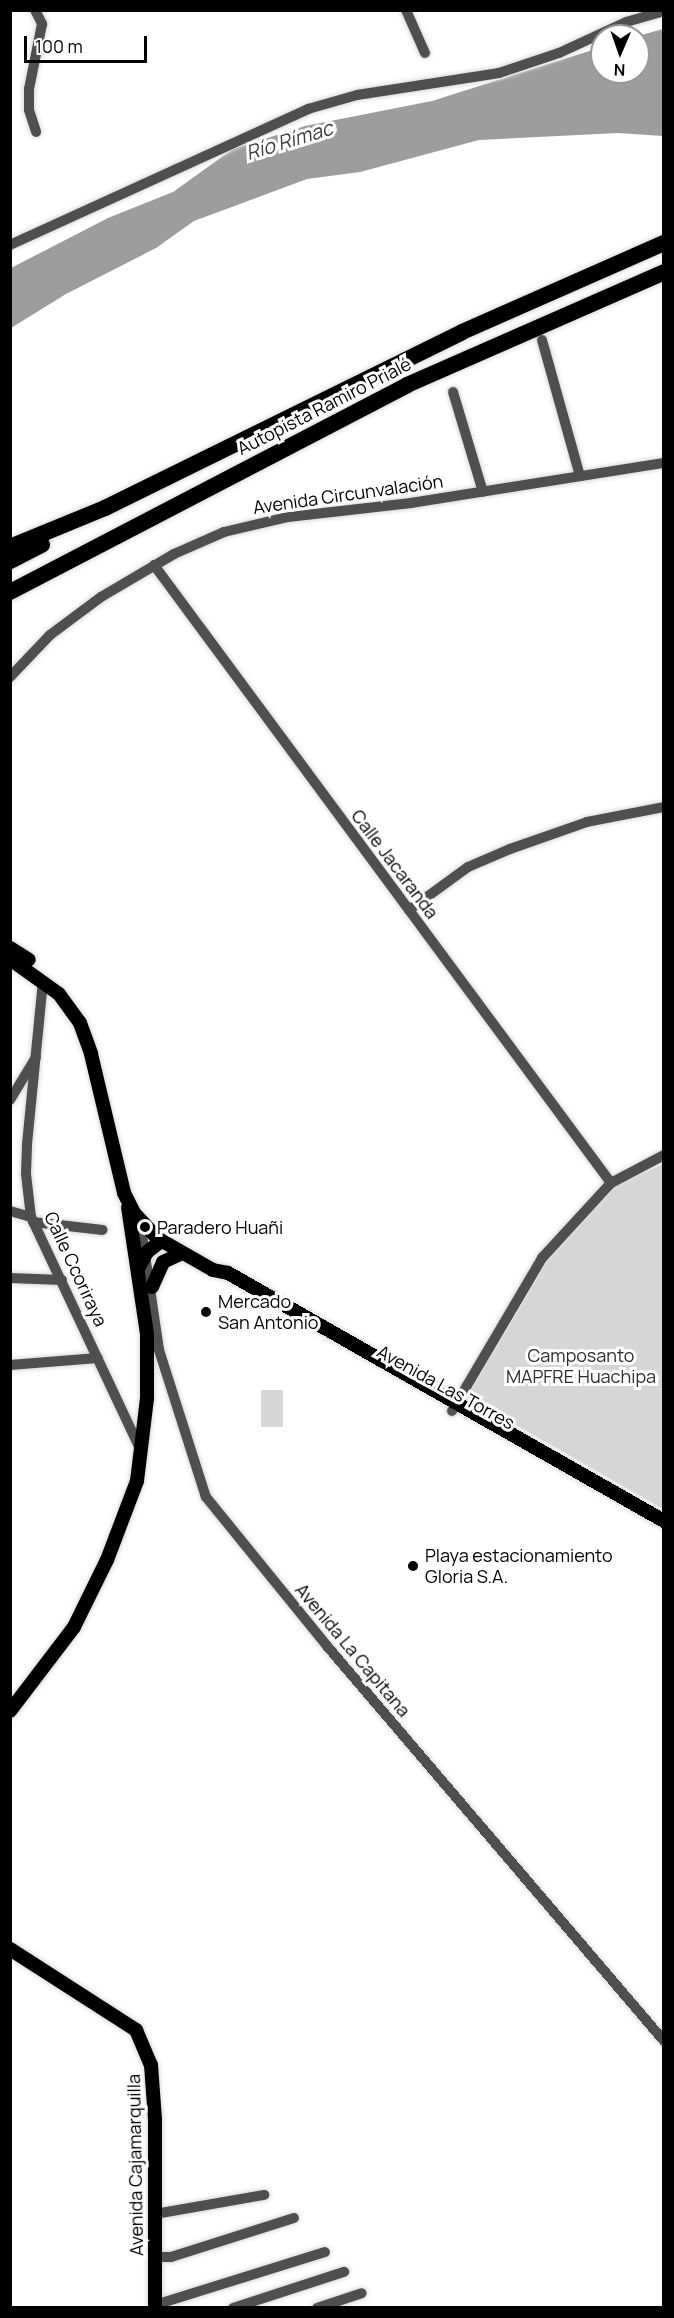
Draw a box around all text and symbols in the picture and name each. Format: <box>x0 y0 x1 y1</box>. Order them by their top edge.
scale bar <box>27 24 150 62</box>
north arrow <box>590 24 650 84</box>
text: 100 m <box>35 34 83 58</box>
text: N <box>613 59 626 81</box>
water label: Río Rímac <box>243 115 335 165</box>
street label: Autopista Ramiro Prialé <box>233 353 415 459</box>
street label: Avenida Circunvalación <box>252 470 444 518</box>
street label: Calle Jacaranda <box>347 805 443 923</box>
street label: Calle Ccoriraya <box>40 1208 112 1330</box>
place label: Paradero Huañi <box>157 1216 283 1238</box>
marker: Paradero Huañi <box>138 1220 152 1234</box>
place label: Mercado San Antonio <box>218 1291 319 1334</box>
marker: Mercado San Antonio <box>199 1305 213 1319</box>
street label: Avenida Las Torres <box>373 1340 519 1434</box>
park label: Camposanto MAPFRE Huachipa <box>506 1345 656 1388</box>
place label: Playa estacionamiento Gloria S.A. <box>425 1545 613 1588</box>
marker: Playa estacionamiento Gloria S.A. <box>406 1559 420 1573</box>
street label: Avenida La Capitana <box>291 1579 415 1721</box>
street label: Avenida Cajamarquilla <box>123 2074 147 2256</box>

